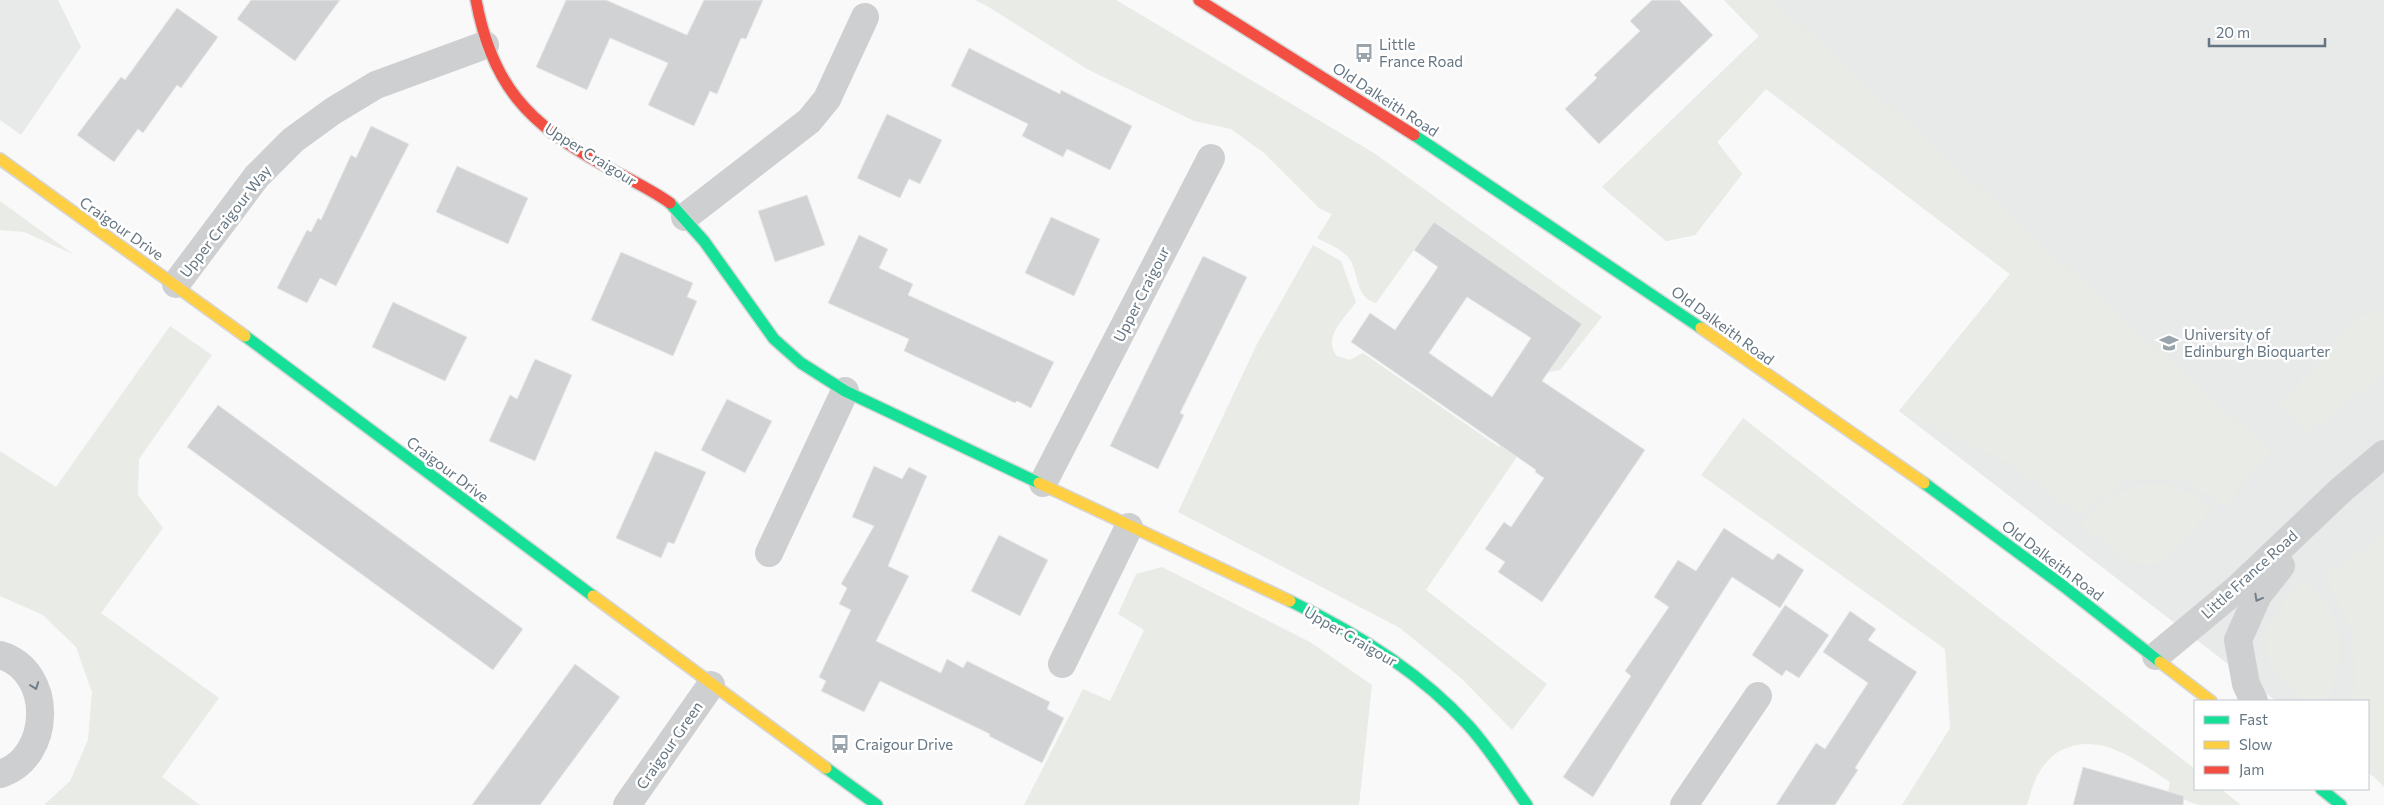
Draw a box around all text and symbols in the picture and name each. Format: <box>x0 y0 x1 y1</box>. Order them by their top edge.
scale bar <box>2209 15 2325 47</box>
text: 20 m <box>2216 23 2250 41</box>
place label: Little France Road <box>1379 35 1463 70</box>
bus stop icon: Little France Road <box>1353 42 1375 64</box>
street label: Old Dalkeith Road <box>1330 58 1442 140</box>
street label: Upper Craigour <box>542 119 640 189</box>
street label: Upper Craigour Way <box>176 161 275 281</box>
street label: Craigour Drive <box>77 192 167 264</box>
street label: Upper Craigour <box>1109 243 1173 345</box>
street label: Old Dalkeith Road <box>1668 282 1778 368</box>
place label: University of Edinburgh Bioquarter <box>2184 325 2330 360</box>
school or university icon: University of Edinburgh Bioquarter <box>2158 332 2180 354</box>
street label: Craigour Drive <box>403 432 493 506</box>
street label: Old Dalkeith Road <box>1999 516 2107 604</box>
street label: Little France Road <box>2197 526 2301 622</box>
one-way arrow <box>2254 593 2264 602</box>
street label: Upper Craigour <box>1301 602 1401 670</box>
one-way arrow <box>29 681 39 690</box>
street label: Craigour Green <box>632 698 706 792</box>
legend <box>2194 700 2369 790</box>
text: Fast <box>2239 710 2268 728</box>
bus stop icon: Craigour Drive <box>829 733 851 755</box>
place label: Craigour Drive <box>855 735 953 753</box>
text: Slow <box>2239 735 2272 753</box>
text: Jam <box>2239 760 2264 778</box>

